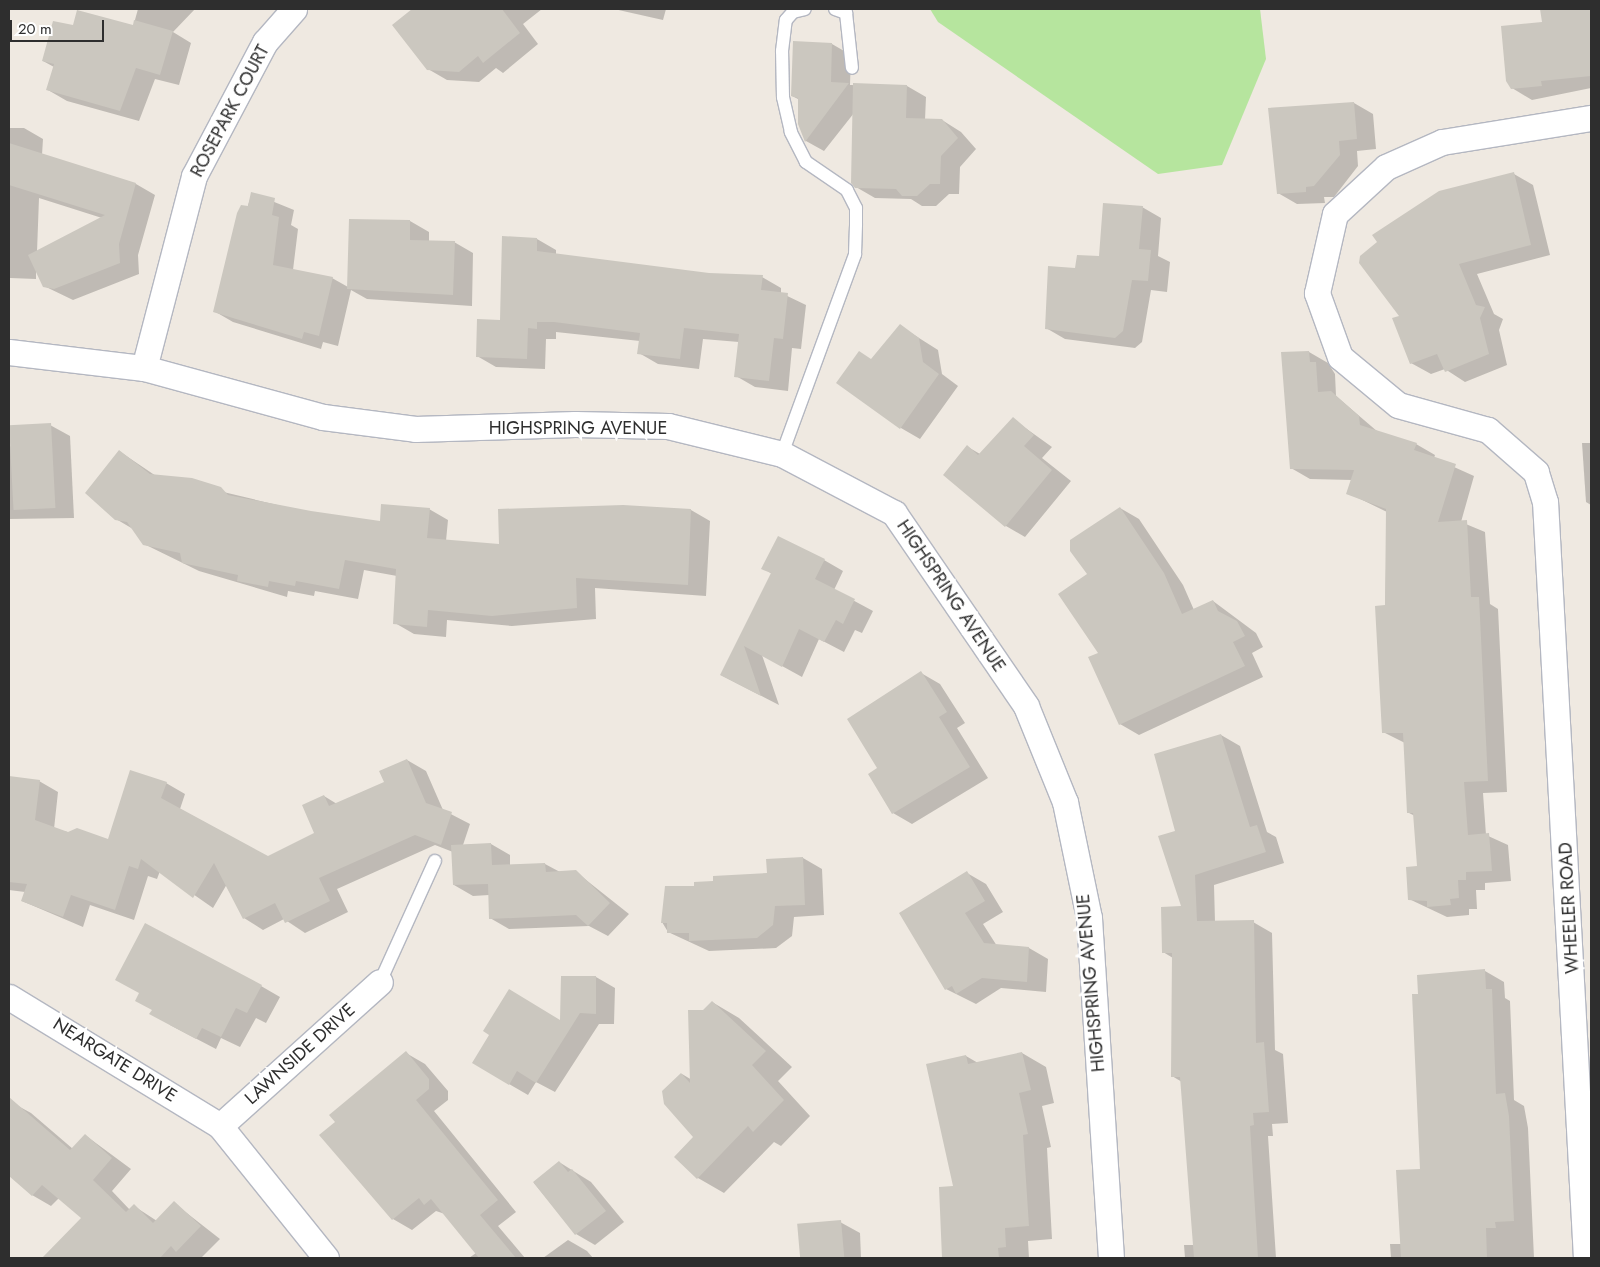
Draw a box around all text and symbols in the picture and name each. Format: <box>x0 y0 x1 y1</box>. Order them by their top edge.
scale bar <box>12 10 106 42</box>
text: 20 m <box>18 18 52 40</box>
street label: ROSEPARK COURT <box>186 41 274 181</box>
street label: HIGHSPRING AVENUE <box>489 417 667 439</box>
street label: HIGHSPRING AVENUE <box>892 516 1010 676</box>
street label: WHEELER ROAD <box>1555 842 1583 974</box>
street label: HIGHSPRING AVENUE <box>1072 893 1110 1073</box>
street label: LAWNSIDE DRIVE <box>240 999 360 1109</box>
street label: NEARGATE DRIVE <box>49 1013 181 1107</box>

